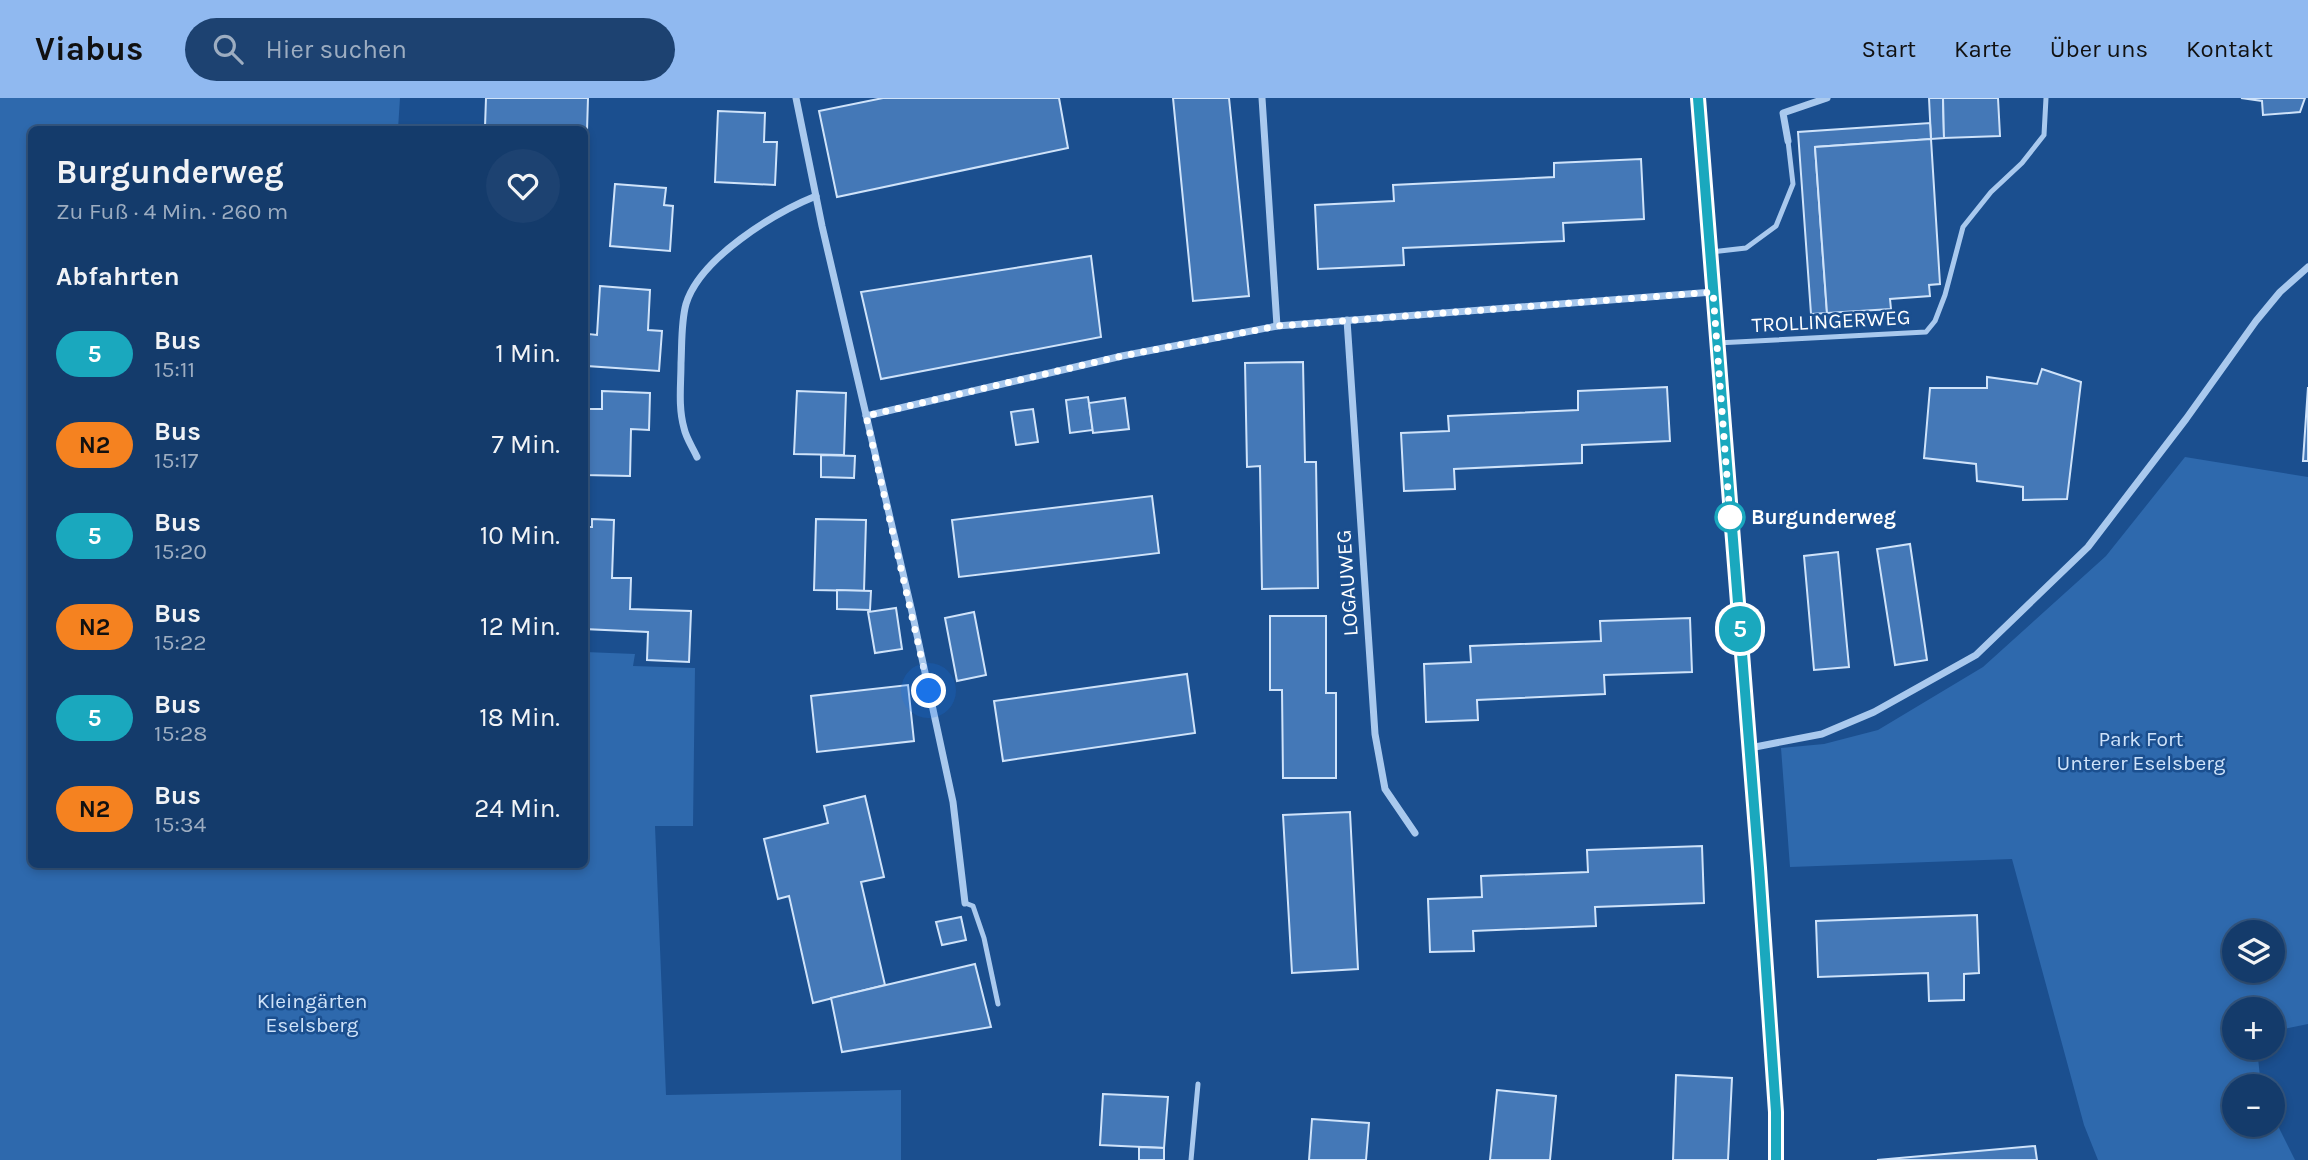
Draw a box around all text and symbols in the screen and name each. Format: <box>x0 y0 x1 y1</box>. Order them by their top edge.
search box <box>185 18 675 81</box>
text: Viabus <box>35 30 143 68</box>
icon: search <box>209 30 247 68</box>
text: Hier suchen <box>265 34 407 65</box>
text: Start <box>1862 35 1916 63</box>
text: Karte <box>1954 35 2012 63</box>
text: Über uns <box>2050 35 2148 63</box>
text: Kontakt <box>2186 35 2273 63</box>
button: heart <box>486 149 560 223</box>
text: Burgunderweg <box>56 153 284 191</box>
text: Zu Fuß · 4 Min. · 260 m <box>56 198 288 225</box>
text: Abfahrten <box>56 261 180 292</box>
street label: TROLLINGERWEG <box>1751 305 1911 337</box>
text: Bus <box>154 325 201 356</box>
text: 1 Min. <box>495 338 560 369</box>
text: 5 <box>88 340 101 368</box>
text: 15:11 <box>154 356 195 383</box>
text: Bus <box>154 416 201 447</box>
text: 7 Min. <box>492 429 560 460</box>
text: N2 <box>79 431 110 459</box>
text: 15:17 <box>154 447 198 474</box>
marker: Burgunderweg <box>1715 502 1745 532</box>
place label: Burgunderweg <box>1751 505 1896 529</box>
text: Bus <box>154 507 201 538</box>
text: 10 Min. <box>480 520 560 551</box>
text: 5 <box>88 522 101 550</box>
street label: LOGAUWEG <box>1331 529 1363 637</box>
text: 15:20 <box>154 538 207 565</box>
text: Bus <box>154 598 201 629</box>
line badge: 5 <box>1717 606 1763 652</box>
text: 12 Min. <box>480 611 560 642</box>
text: N2 <box>79 613 110 641</box>
text: 5 <box>1733 615 1747 643</box>
text: 15:22 <box>154 629 207 656</box>
your location <box>911 673 946 708</box>
text: Bus <box>154 689 201 720</box>
text: 18 Min. <box>479 702 560 733</box>
text: 5 <box>88 704 101 732</box>
text: 15:28 <box>154 720 207 747</box>
park label: Park Fort Unterer Eselsberg <box>2057 727 2226 775</box>
text: Bus <box>154 780 201 811</box>
text: 24 Min. <box>474 793 560 824</box>
text: N2 <box>79 795 110 823</box>
text: 15:34 <box>154 811 206 838</box>
map controls <box>2222 920 2285 1137</box>
button: layers <box>2222 920 2285 983</box>
park label: Kleingärten Eselsberg <box>257 989 367 1037</box>
button: + <box>2222 997 2285 1060</box>
button: − <box>2222 1074 2285 1137</box>

